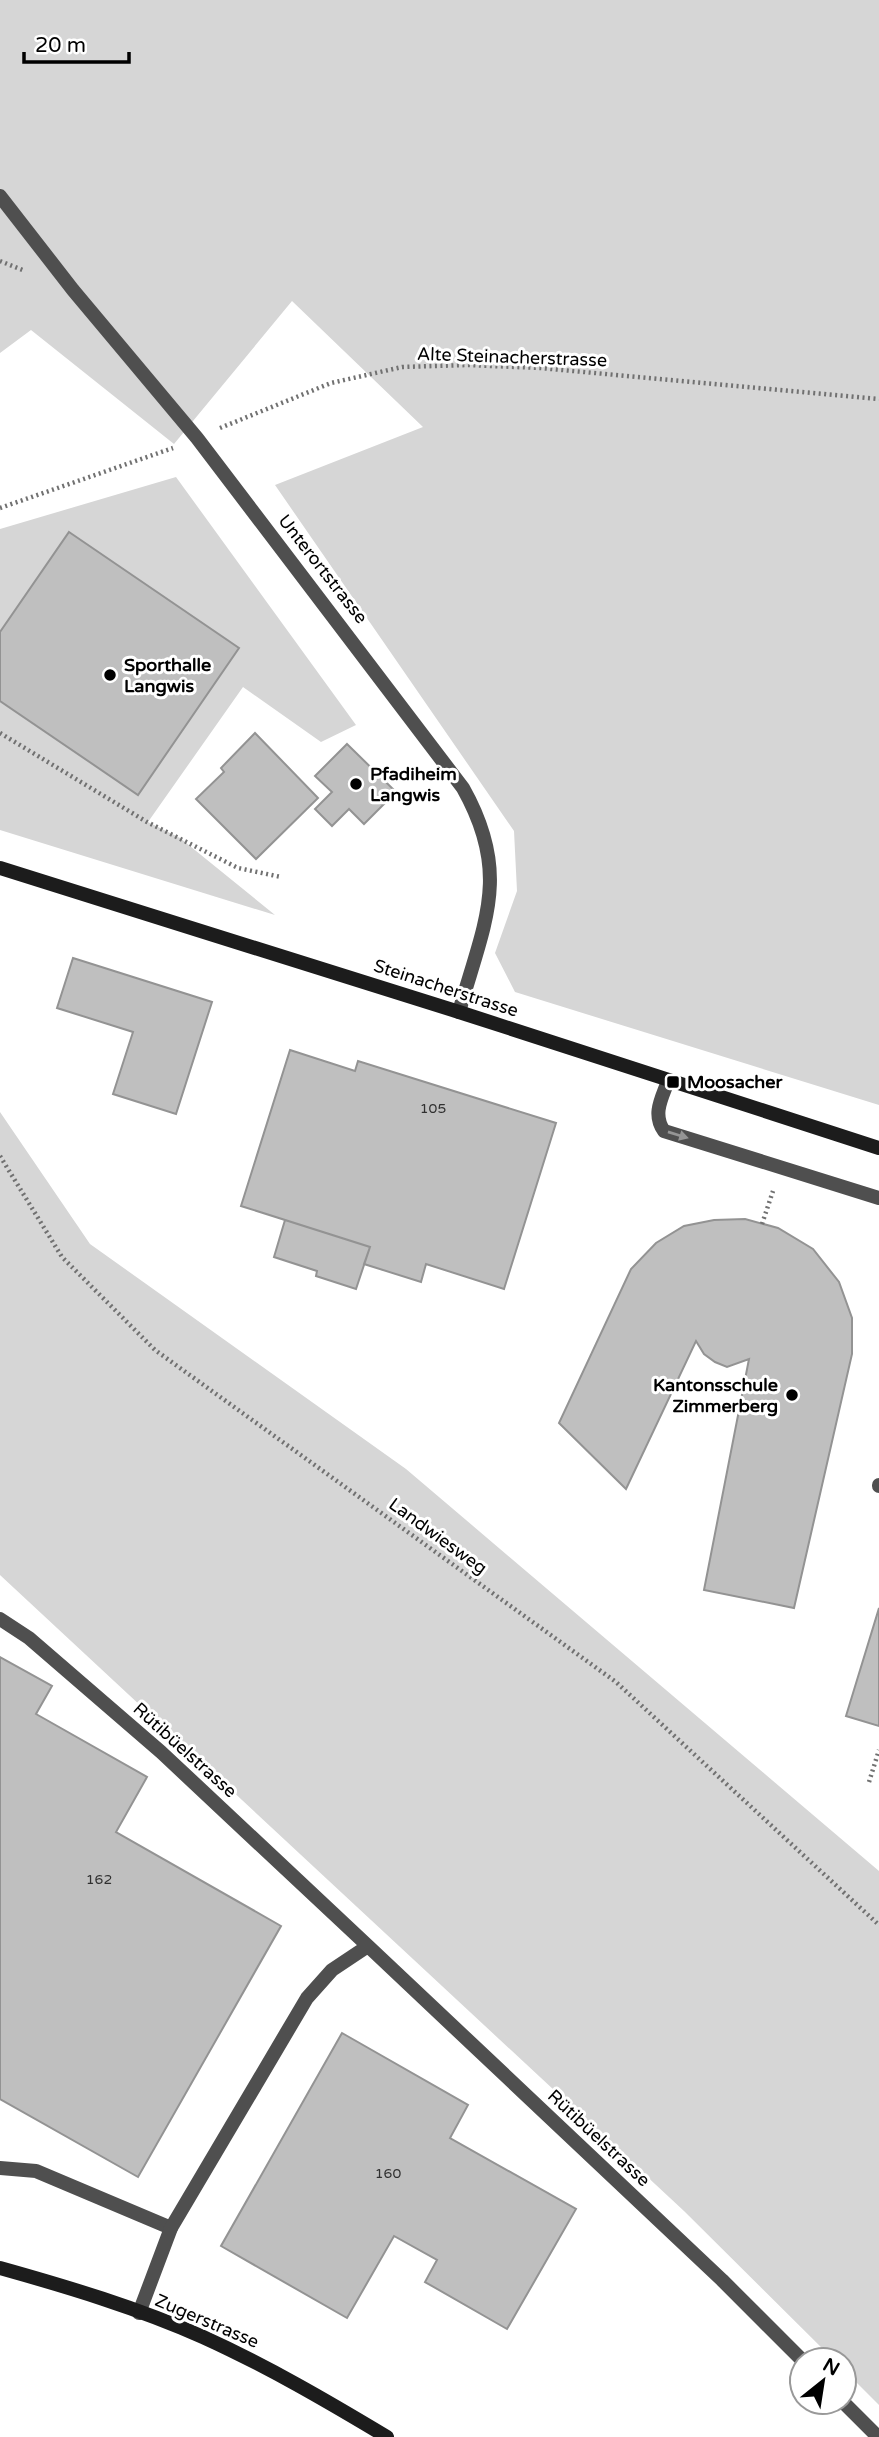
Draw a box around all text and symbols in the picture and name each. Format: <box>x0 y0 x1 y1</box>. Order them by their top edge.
scale bar <box>24 21 130 65</box>
text: 20 m <box>35 33 86 58</box>
street label: Alte Steinacherstrasse <box>417 343 607 371</box>
street label: Unterortstrasse <box>274 510 372 628</box>
place label: Sporthalle Langwis <box>124 654 211 697</box>
marker: Sporthalle Langwis <box>102 667 118 683</box>
place label: Pfadiheim Langwis <box>370 763 457 806</box>
marker: Pfadiheim Langwis <box>348 776 364 792</box>
street label: Steinacherstrasse <box>371 954 521 1022</box>
place label: Moosacher <box>687 1071 784 1093</box>
marker: Moosacher <box>665 1074 681 1090</box>
house number: 105 <box>420 1100 446 1117</box>
one-way arrow <box>668 1130 689 1141</box>
place label: Kantonsschule Zimmerberg <box>653 1374 778 1417</box>
marker: Kantonsschule Zimmerberg <box>784 1387 800 1403</box>
street label: Landwiesweg <box>385 1493 491 1579</box>
street label: Rütibüelstrasse <box>129 1698 241 1802</box>
house number: 162 <box>86 1871 112 1888</box>
street label: Rütibüelstrasse <box>543 2085 655 2191</box>
house number: 160 <box>375 2165 401 2182</box>
street label: Zugerstrasse <box>152 2289 262 2353</box>
north arrow <box>788 2346 858 2416</box>
text: N <box>819 2354 843 2380</box>

